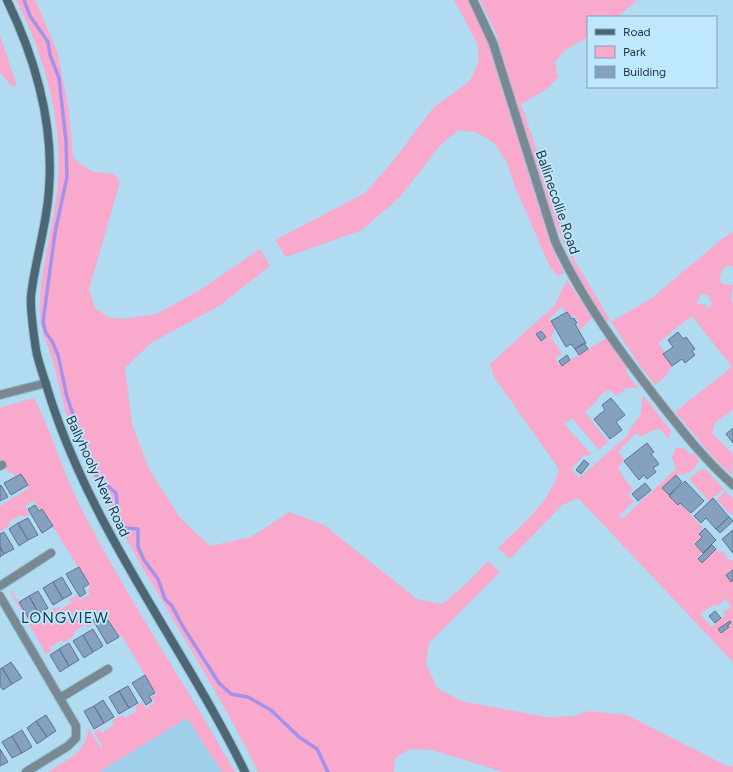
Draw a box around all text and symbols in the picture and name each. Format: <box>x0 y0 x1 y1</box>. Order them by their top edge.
legend <box>587 16 717 88</box>
text: Road <box>623 25 651 39</box>
text: Park <box>623 45 646 59</box>
text: Building <box>623 65 666 79</box>
street label: Ballinecollie Road <box>532 148 583 256</box>
street label: Ballyhooly New Road <box>62 413 133 540</box>
district label: LONGVIEW <box>21 609 109 627</box>

